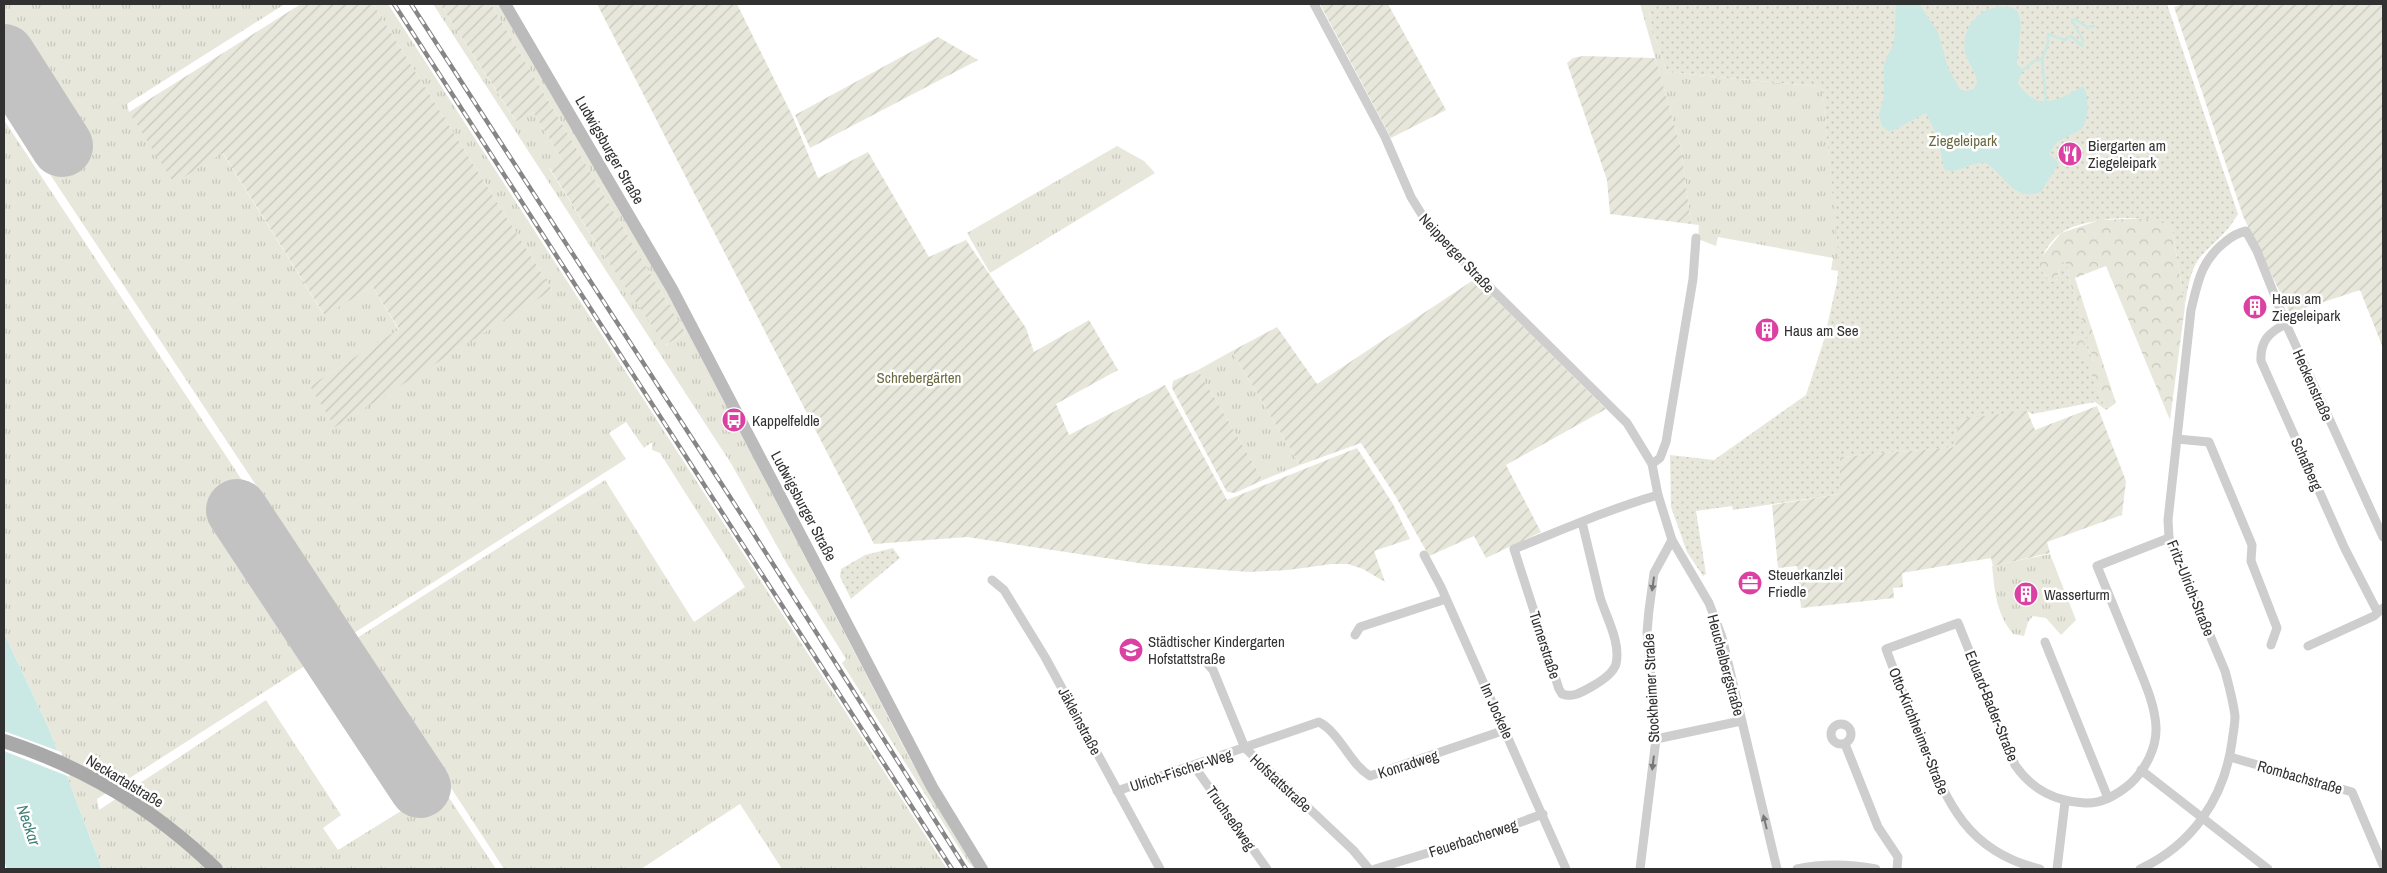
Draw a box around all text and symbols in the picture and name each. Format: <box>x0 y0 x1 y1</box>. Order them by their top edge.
street label: Ludwigsburger Straße <box>570 92 650 208</box>
park label: Ziegeleipark <box>1929 130 1998 151</box>
place label: Biergarten am Ziegeleipark <box>2088 135 2166 173</box>
restaurant icon: Biergarten am Ziegeleipark <box>2057 141 2083 167</box>
street label: Neipperger Straße <box>1415 209 1500 298</box>
place label: Haus am Ziegeleipark <box>2272 288 2341 326</box>
building icon: Haus am Ziegeleipark <box>2242 294 2268 320</box>
building icon: Haus am See <box>1754 317 1780 343</box>
place label: Haus am See <box>1784 320 1859 341</box>
street label: Heckenstraße <box>2288 346 2338 424</box>
park label: Schrebergärten <box>877 367 961 388</box>
bus stop icon: Kappelfeldle <box>721 407 747 433</box>
place label: Kappelfeldle <box>752 410 820 431</box>
street label: Schafberg <box>2286 434 2328 494</box>
street label: Ludwigsburger Straße <box>766 447 842 565</box>
street label: Fritz-Ulrich-Straße <box>2162 537 2220 639</box>
place label: Steuerkanzlei Friedle <box>1768 564 1843 602</box>
office icon: Steuerkanzlei Friedle <box>1737 570 1763 596</box>
one-way arrow <box>1648 577 1656 593</box>
building icon: Wasserturm <box>2013 581 2039 607</box>
place label: Wasserturm <box>2044 584 2110 605</box>
street label: Turnerstraße <box>1524 608 1566 682</box>
street label: Heuchelbergstraße <box>1702 612 1750 718</box>
place label: Städtischer Kindergarten Hofstattstraße <box>1148 631 1285 669</box>
street label: Stockheimer Straße <box>1638 633 1664 743</box>
school or university icon: Städtischer Kindergarten Hofstattstraße <box>1118 637 1144 663</box>
street label: Eduard-Bader-Straße <box>1960 648 2024 765</box>
street label: Otto-Kirchheimer-Straße <box>1884 664 1954 798</box>
street label: Im Jockele <box>1475 680 1519 742</box>
street label: Jäkleinstraße <box>1053 683 1107 759</box>
street label: Ulrich-Fischer-Weg <box>1127 744 1235 796</box>
street label: Konradweg <box>1375 744 1441 784</box>
street label: Hofstattstraße <box>1246 749 1317 817</box>
street label: Neckartalstraße <box>82 750 168 812</box>
street label: Rombachstraße <box>2255 755 2345 799</box>
one-way arrow <box>1649 756 1657 772</box>
street label: Truchseßweg <box>1201 782 1261 854</box>
water label: Neckar <box>12 802 46 849</box>
street label: Feuerbacherweg <box>1426 814 1520 862</box>
one-way arrow <box>1761 814 1769 830</box>

